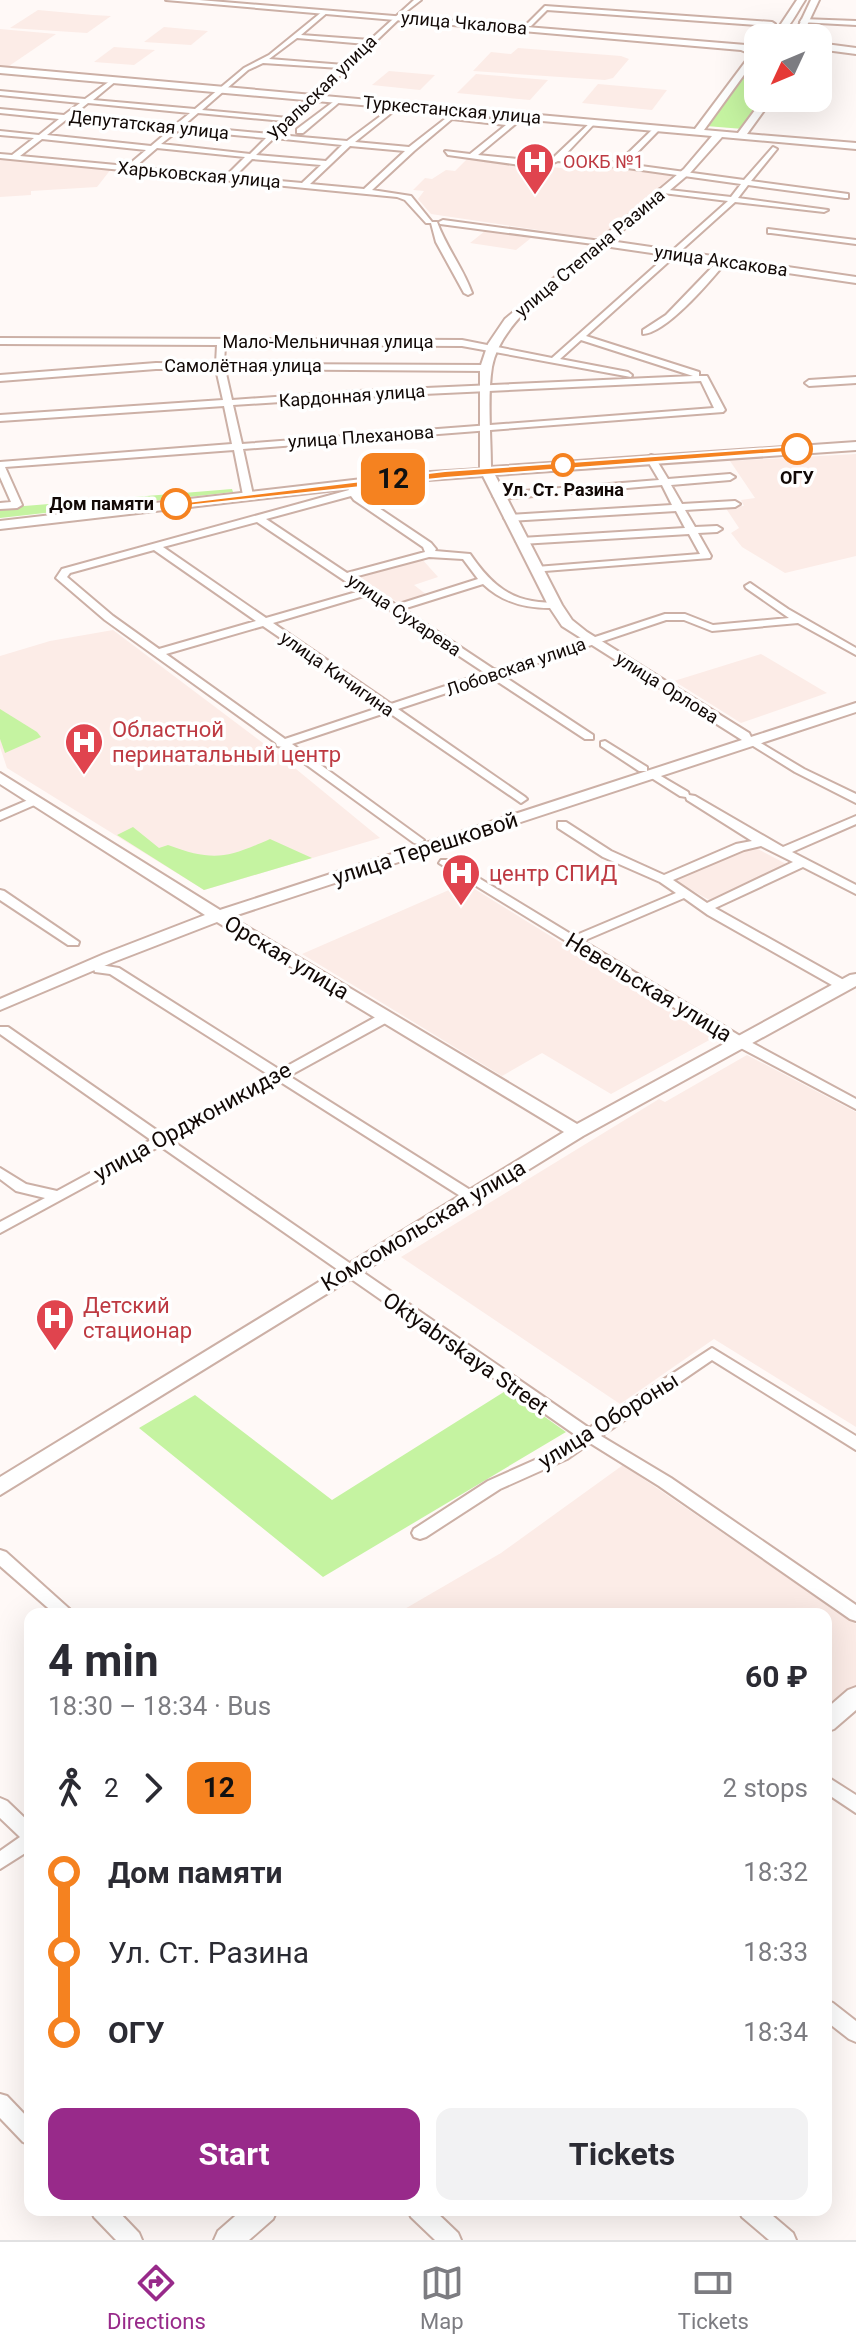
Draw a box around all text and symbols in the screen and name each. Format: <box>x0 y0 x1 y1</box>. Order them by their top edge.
street label: улица Чкалова <box>400 7 528 38</box>
north arrow <box>744 24 832 112</box>
map controls <box>744 24 832 112</box>
street label: Уральская улица <box>263 30 380 145</box>
street label: Туркестанская улица <box>362 91 542 128</box>
street label: Депутатская улица <box>68 106 230 143</box>
hospital icon: ООКБ №1 <box>514 141 556 196</box>
place label: ООКБ №1 <box>563 151 644 172</box>
street label: Харьковская улица <box>117 157 282 192</box>
street label: улица Степана Разина <box>511 184 669 321</box>
street label: улица Аксакова <box>653 241 789 280</box>
street label: Мало-Мельничная улица <box>222 331 434 352</box>
street label: Самолётная улица <box>164 355 322 376</box>
street label: Кардонная улица <box>278 380 426 411</box>
street label: улица Плеханова <box>287 421 435 452</box>
marker: ОГУ <box>782 434 812 464</box>
line badge: 12 <box>357 453 429 505</box>
marker: Ул. Ст. Разина <box>552 454 574 476</box>
text: 12 <box>377 462 409 495</box>
place label: ОГУ <box>780 467 815 488</box>
place label: Ул. Ст. Разина <box>502 479 624 500</box>
marker: Дом памяти <box>161 489 191 519</box>
place label: Дом памяти <box>49 493 154 514</box>
street label: улица Сухарева <box>343 569 465 660</box>
street label: улица Кичигина <box>276 627 398 721</box>
street label: Лобовская улица <box>443 633 588 700</box>
street label: улица Орлова <box>612 648 722 727</box>
place label: Областной перинатальный центр <box>112 717 341 767</box>
hospital icon: Областной перинатальный центр <box>63 721 105 776</box>
street label: улица Терешковой <box>330 807 521 890</box>
hospital icon: центр СПИД <box>440 852 482 907</box>
place label: центр СПИД <box>489 861 617 886</box>
street label: Орская улица <box>220 910 354 1004</box>
street label: Невельская улица <box>561 928 736 1047</box>
street label: улица Орджоникидзе <box>89 1057 295 1186</box>
street label: Комсомольская улица <box>317 1155 530 1296</box>
street label: Oktyabrskaya Street <box>378 1287 553 1420</box>
place label: Детский стационар <box>83 1293 192 1343</box>
hospital icon: Детский стационар <box>34 1297 76 1352</box>
street label: улица Обороны <box>534 1367 683 1474</box>
text: 4 min <box>48 1635 159 1687</box>
text: 60 ₽ <box>745 1659 808 1694</box>
text: 18:30 – 18:34 · Bus <box>48 1691 271 1721</box>
icon: walk <box>48 1766 92 1810</box>
icon: forward <box>131 1766 175 1810</box>
text: 12 <box>203 1771 235 1804</box>
text: 2 <box>104 1773 119 1803</box>
text: 2 stops <box>722 1773 808 1803</box>
text: Дом памяти <box>108 1855 282 1890</box>
text: 18:32 <box>743 1857 808 1887</box>
text: Ул. Ст. Разина <box>108 1935 309 1970</box>
text: 18:33 <box>743 1937 808 1967</box>
text: ОГУ <box>108 2015 164 2050</box>
text: 18:34 <box>743 2017 808 2047</box>
button: Start <box>48 2108 420 2200</box>
button: Tickets <box>436 2108 808 2200</box>
tab: Directions <box>107 2261 206 2334</box>
tab: Map <box>420 2261 464 2334</box>
tab: Tickets <box>678 2261 749 2334</box>

